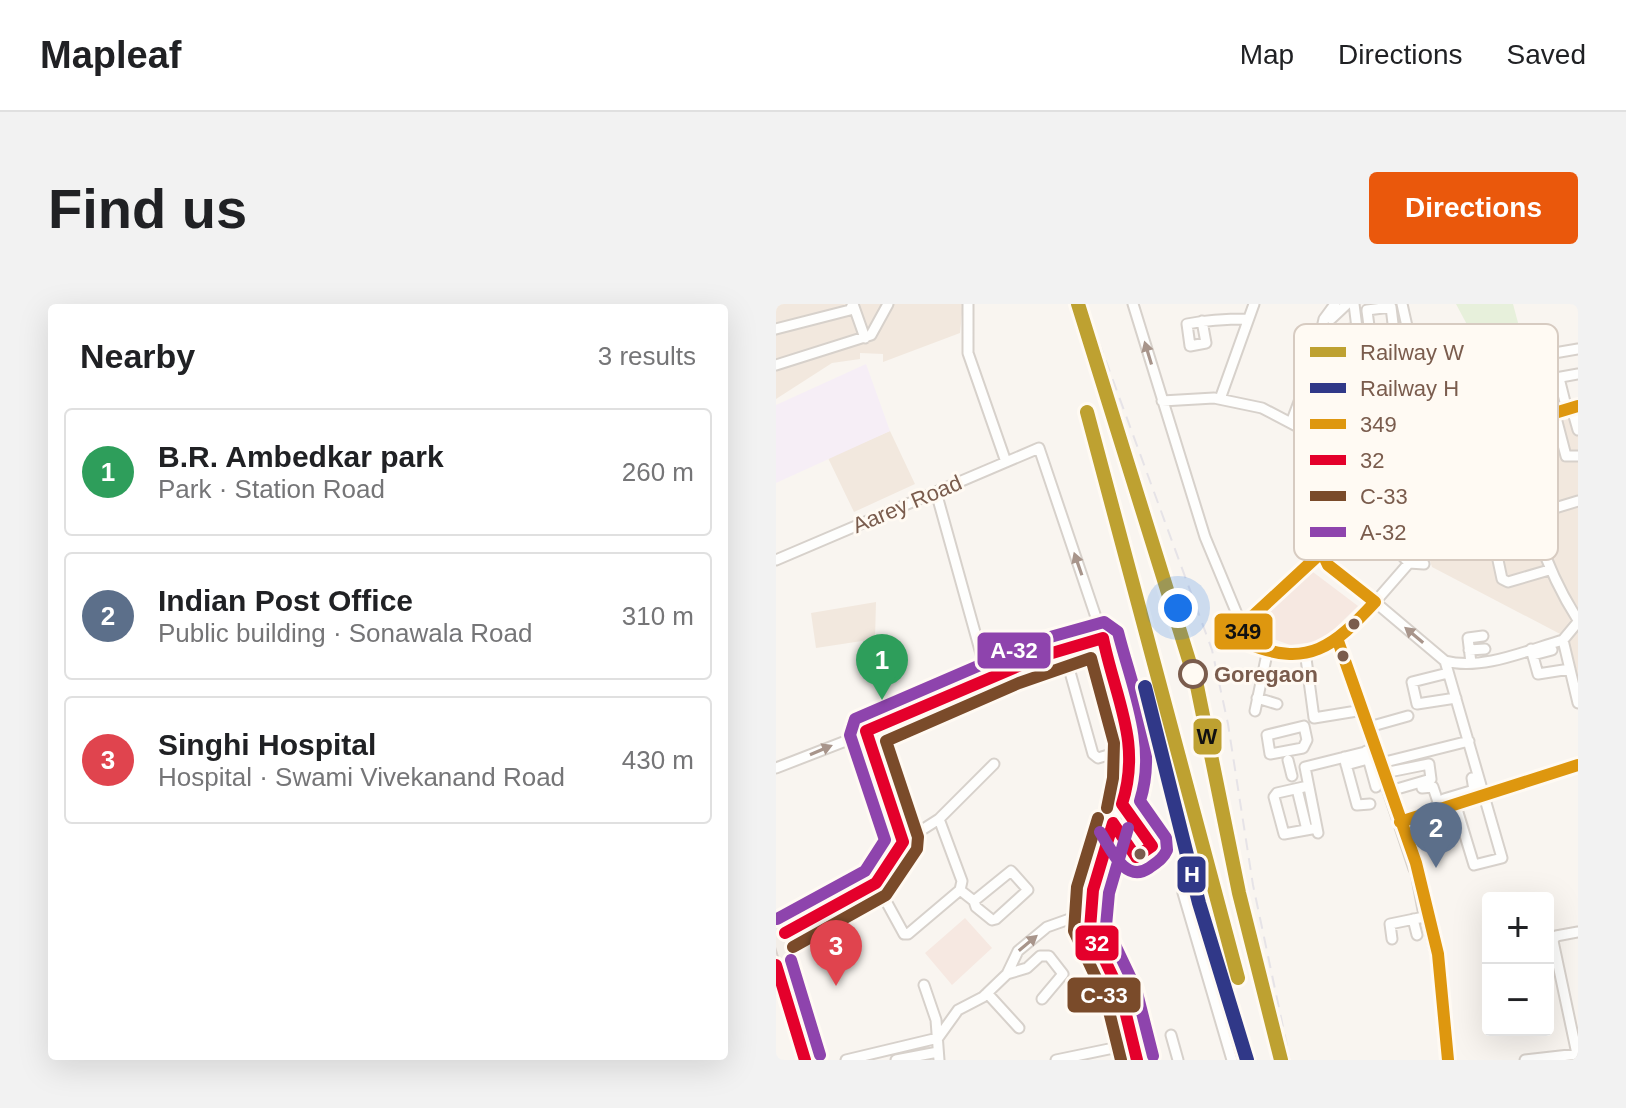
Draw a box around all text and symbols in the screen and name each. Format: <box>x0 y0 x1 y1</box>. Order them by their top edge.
text: Mapleaf <box>40 34 181 76</box>
text: Map <box>1240 39 1294 70</box>
text: Directions <box>1338 39 1463 70</box>
text: Saved <box>1507 39 1586 70</box>
button: Directions <box>1369 172 1578 244</box>
text: Find us <box>48 177 247 240</box>
legend <box>1294 324 1558 560</box>
text: Nearby <box>80 337 195 375</box>
one-way arrow <box>1141 340 1154 364</box>
text: Railway W <box>1360 340 1464 365</box>
text: 3 results <box>598 341 696 371</box>
text: Railway H <box>1360 376 1459 401</box>
text: 349 <box>1360 412 1397 437</box>
text: B.R. Ambedkar park <box>158 440 444 473</box>
text: 32 <box>1360 448 1384 473</box>
text: 1 <box>101 457 115 487</box>
text: 260 m <box>622 457 694 487</box>
street label: Aarey Road <box>849 470 965 538</box>
text: Park · Station Road <box>158 474 385 504</box>
text: C-33 <box>1360 484 1408 509</box>
text: A-32 <box>1360 520 1406 545</box>
one-way arrow <box>1072 552 1084 576</box>
text: Indian Post Office <box>158 584 413 617</box>
your location <box>1158 588 1198 628</box>
text: 2 <box>101 601 115 631</box>
text: 310 m <box>622 601 694 631</box>
line badge: 349 <box>1213 612 1274 651</box>
unlabelled marker <box>1346 616 1362 632</box>
text: Public building · Sonawala Road <box>158 618 532 648</box>
text: 349 <box>1225 619 1261 644</box>
one-way arrow <box>1404 627 1424 645</box>
line badge: A-32 <box>976 631 1052 670</box>
pin: 1 <box>856 634 908 700</box>
text: A-32 <box>990 638 1038 663</box>
unlabelled marker <box>1335 648 1351 664</box>
marker: Goregaon <box>1179 660 1207 688</box>
place label: Goregaon <box>1214 662 1318 687</box>
line badge: W <box>1192 717 1223 756</box>
text: W <box>1197 724 1218 749</box>
text: Singhi Hospital <box>158 728 376 761</box>
one-way arrow <box>809 743 833 756</box>
text: 3 <box>101 745 115 775</box>
text: 430 m <box>622 745 694 775</box>
text: Hospital · Swami Vivekanand Road <box>158 762 565 792</box>
pin: 2 <box>1410 802 1462 868</box>
unlabelled marker <box>1132 846 1148 862</box>
line badge: H <box>1176 855 1207 894</box>
text: H <box>1184 862 1200 887</box>
map controls <box>1482 892 1554 1036</box>
button: + <box>1482 892 1554 964</box>
pin: 3 <box>810 920 862 986</box>
line badge: 32 <box>1074 924 1120 962</box>
text: 32 <box>1085 931 1109 956</box>
one-way arrow <box>1017 935 1037 952</box>
button: − <box>1482 964 1554 1036</box>
line badge: C-33 <box>1066 976 1142 1014</box>
text: C-33 <box>1080 983 1128 1008</box>

